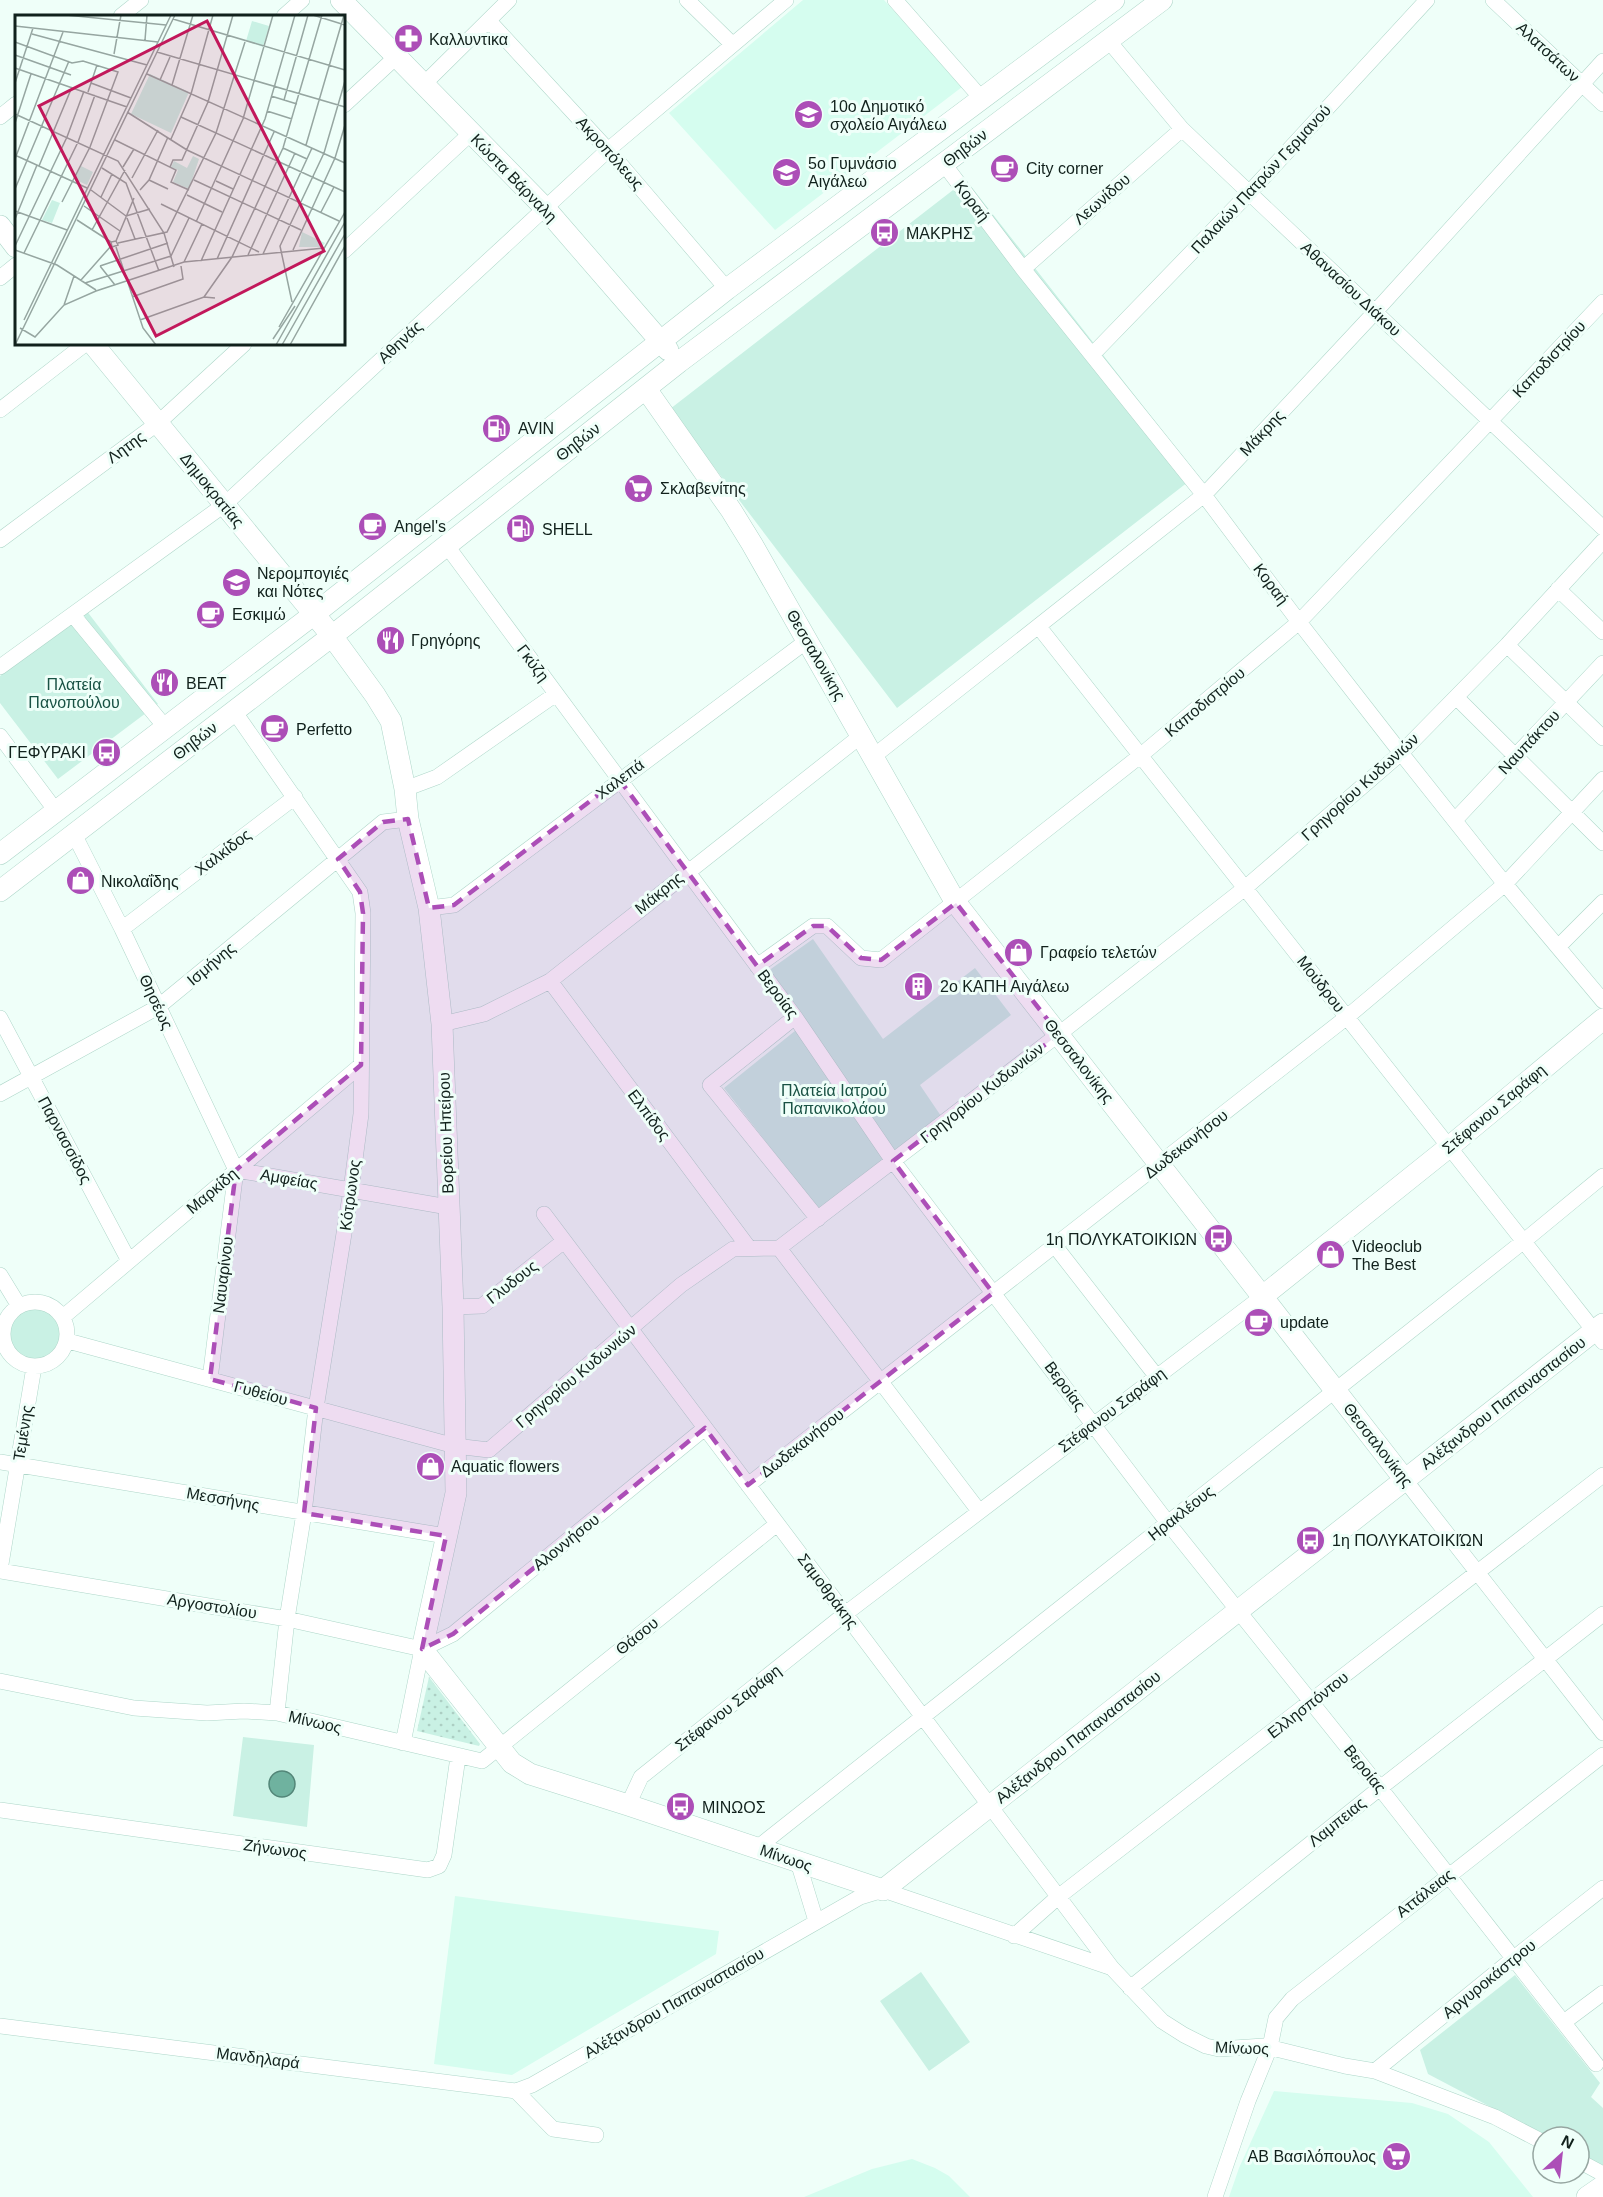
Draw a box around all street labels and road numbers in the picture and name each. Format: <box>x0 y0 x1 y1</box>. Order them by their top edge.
street label: Αλατσάτων <box>1513 19 1583 85</box>
street label: Παλαιών Πατρών Γερμανού <box>1188 101 1334 257</box>
street label: Ακροπόλεως <box>573 113 647 193</box>
street label: Θηβών <box>940 126 990 170</box>
street label: Κώστα Βάρναλη <box>468 130 560 226</box>
street label: Λεωνίδου <box>1071 170 1133 228</box>
street label: Κοραή <box>951 177 993 225</box>
street label: Αθανασίου Διάκου <box>1298 239 1404 339</box>
street label: Αθηνάς <box>375 317 426 366</box>
street label: Καποδιστρίου <box>1509 317 1589 401</box>
street label: Μάκρης <box>1237 406 1288 459</box>
street label: Θηβών <box>553 420 603 464</box>
street label: Λητης <box>104 427 148 466</box>
street label: Δημοκρατίας <box>177 449 247 531</box>
street label: Κοραή <box>1250 560 1292 608</box>
street label: Θεσσαλονίκης <box>783 607 849 703</box>
street label: Γκύζη <box>513 641 552 685</box>
street label: Καποδιστρίου <box>1162 664 1248 740</box>
street label: Ναυπάκτου <box>1495 706 1563 778</box>
street label: Θηβών <box>170 719 220 763</box>
street label: Γρηγορίου Κυδωνιών <box>1298 730 1422 844</box>
street label: Χαλεπά <box>593 756 647 802</box>
street label: Χαλκίδος <box>192 825 254 878</box>
street label: Μάκρης <box>632 869 686 917</box>
street label: Ισμήνης <box>184 939 239 989</box>
street label: Μούδρου <box>1294 953 1348 1015</box>
street label: Βεροίας <box>754 966 802 1022</box>
street label: Θησέως <box>136 972 176 1032</box>
street label: Θεσσαλονίκης <box>1041 1016 1117 1106</box>
street label: Γρηγορίου Κυδωνιών <box>917 1040 1047 1146</box>
street label: Στέφανου Σαράφη <box>1439 1061 1549 1157</box>
street label: Βορείου Ηπείρου <box>435 1072 457 1194</box>
street label: Ελπίδος <box>625 1086 674 1144</box>
street label: Παρνασσίδος <box>35 1094 95 1187</box>
street label: Δωδεκανήσου <box>1141 1106 1231 1182</box>
street label: Κότρωνος <box>337 1158 363 1232</box>
street label: Μαρκίδη <box>183 1165 241 1217</box>
street label: Αμφείας <box>259 1166 319 1192</box>
street label: Ναυαρίνου <box>210 1236 236 1314</box>
street label: Γλυδους <box>483 1257 541 1307</box>
street label: Γρηγορίου Κυδωνιών <box>513 1321 639 1431</box>
street label: Αλέξανδρου Παπαναστασίου <box>1417 1333 1589 1473</box>
street label: Βεροίας <box>1041 1358 1089 1414</box>
street label: Στέφανου Σαράφη <box>1055 1364 1169 1456</box>
street label: Γυθείου <box>232 1378 290 1408</box>
street label: Θεσσαλονίκης <box>1340 1400 1416 1490</box>
street label: Τεμένης <box>10 1404 36 1462</box>
street label: Δωδεκανήσου <box>757 1405 847 1481</box>
street label: Ηρακλέους <box>1145 1482 1217 1544</box>
street label: Μεσσήνης <box>185 1484 261 1514</box>
street label: Αλοννήσου <box>530 1510 602 1574</box>
street label: Σαμοθράκης <box>794 1550 862 1632</box>
street label: Αργοστολίου <box>166 1591 258 1621</box>
street label: Θάσου <box>613 1614 661 1658</box>
street label: Στέφανου Σαράφη <box>672 1662 784 1754</box>
street label: Αλέξανδρου Παπαναστασίου <box>992 1667 1164 1807</box>
street label: Ελλησπόντου <box>1264 1668 1352 1742</box>
street label: Μίνωος <box>287 1708 343 1736</box>
street label: Βεροίας <box>1341 1742 1390 1796</box>
street label: Λαμπειας <box>1305 1794 1369 1850</box>
street label: Ζήνωνος <box>242 1836 308 1862</box>
street label: Μίνωος <box>758 1841 815 1875</box>
street label: Αττάλειας <box>1393 1865 1457 1921</box>
street label: Αργυροκάστρου <box>1439 1936 1539 2022</box>
street label: Αλέξανδρου Παπαναστασίου <box>581 1945 767 2062</box>
street label: Μίνωος <box>1215 2039 1270 2057</box>
street label: Μανδηλαρά <box>215 2044 301 2072</box>

